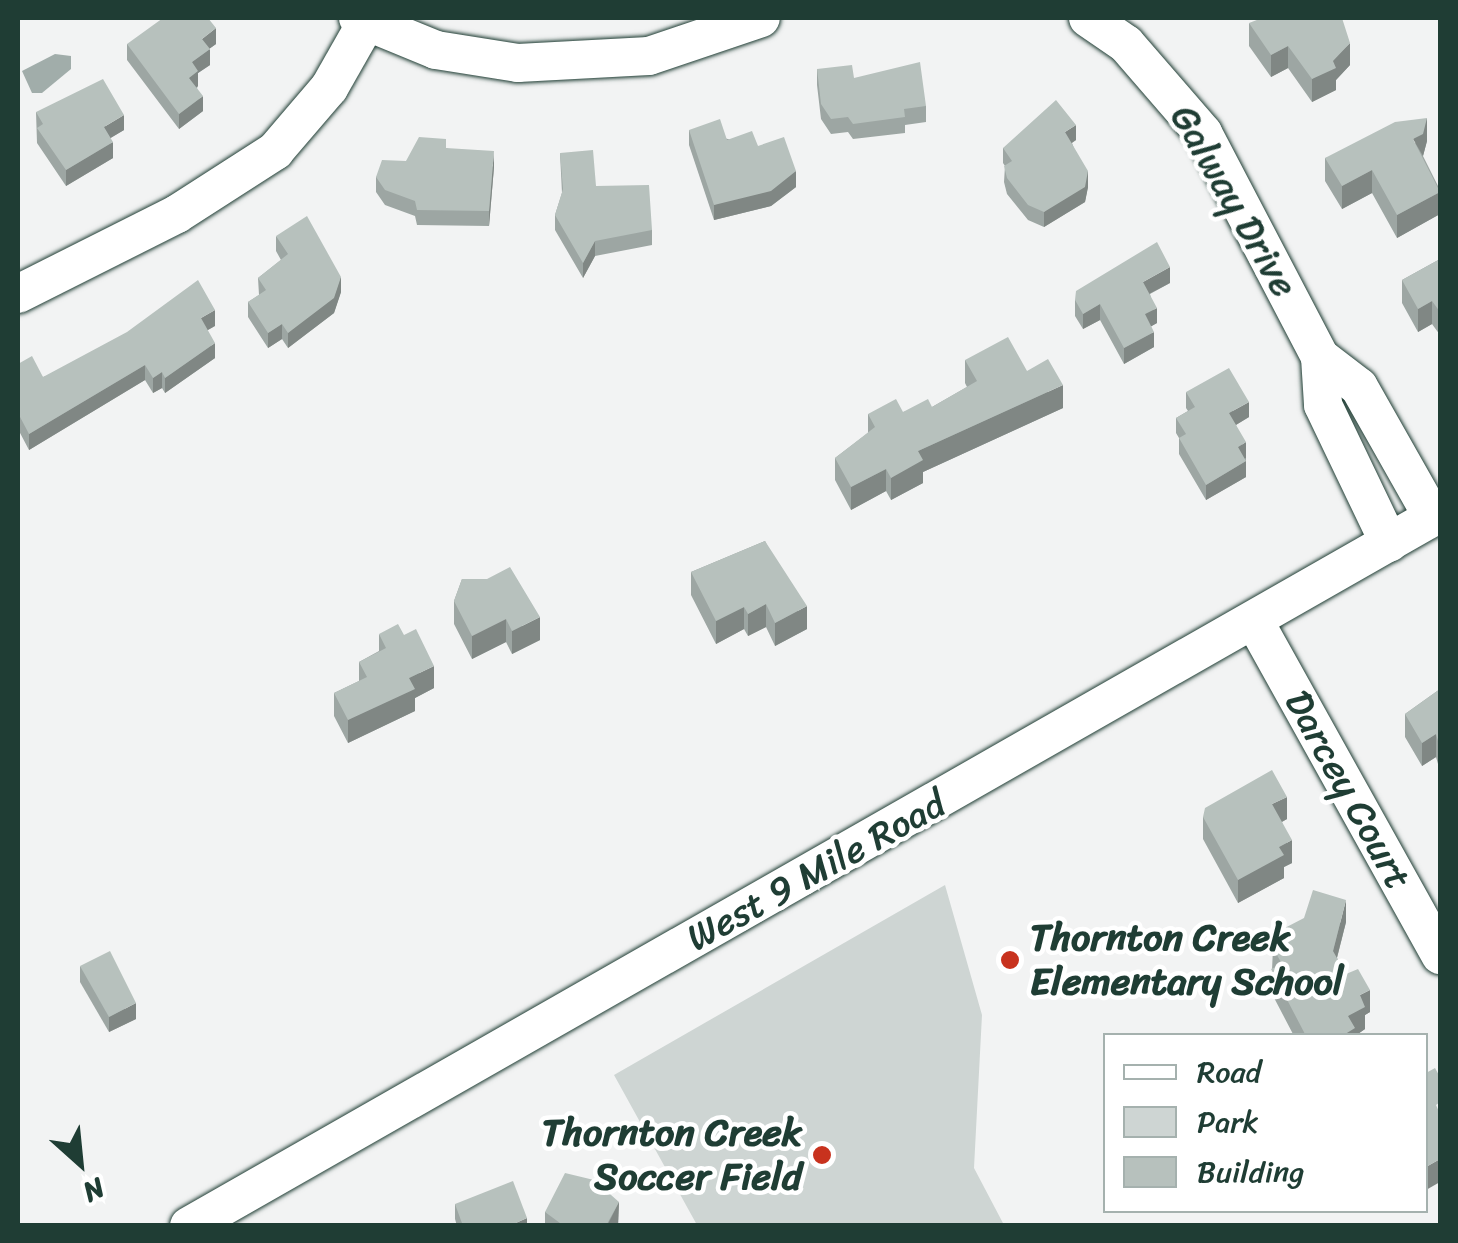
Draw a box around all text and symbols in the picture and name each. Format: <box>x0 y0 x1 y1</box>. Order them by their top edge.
street label: Galway Drive <box>1161 97 1307 305</box>
street label: Darcey Court <box>1275 682 1421 898</box>
street label: West 9 Mile Road <box>678 781 954 961</box>
place label: Thornton Creek Elementary School <box>1030 915 1344 1004</box>
marker: Thornton Creek Elementary School <box>999 949 1021 971</box>
legend <box>1103 1033 1428 1213</box>
text: Road <box>1197 1045 1261 1099</box>
text: Park <box>1197 1095 1259 1149</box>
place label: Thornton Creek Soccer Field <box>541 1110 802 1200</box>
north arrow <box>30 1113 130 1213</box>
marker: Thornton Creek Soccer Field <box>811 1144 833 1166</box>
text: Building <box>1197 1145 1304 1199</box>
text: N <box>74 1164 114 1216</box>

